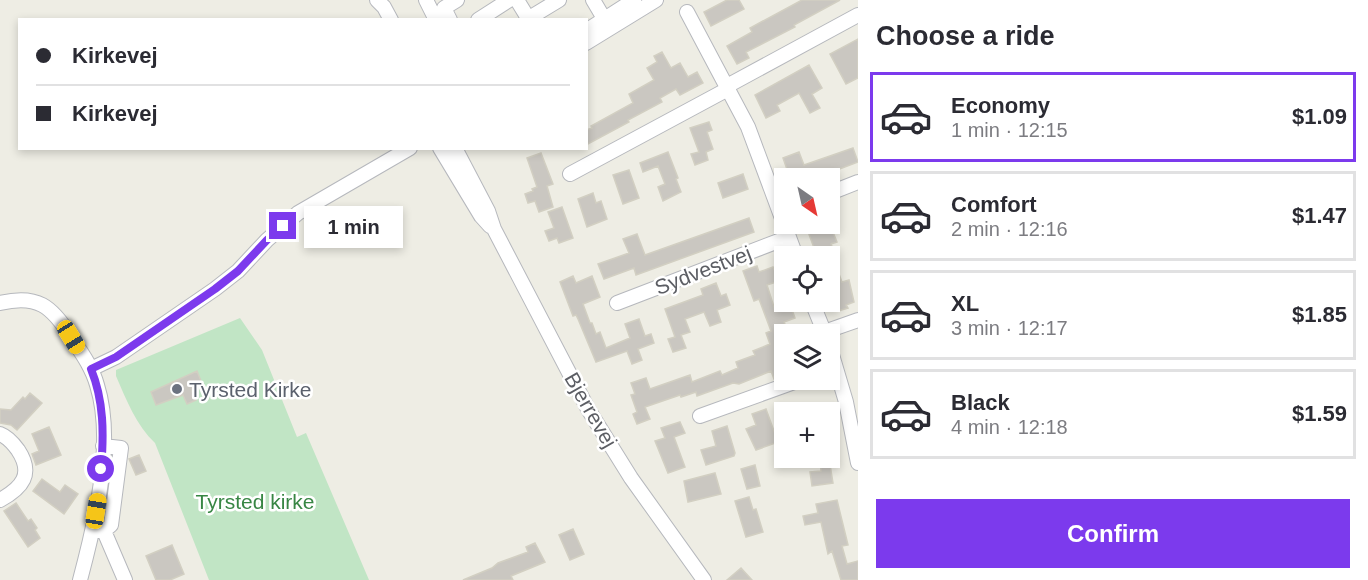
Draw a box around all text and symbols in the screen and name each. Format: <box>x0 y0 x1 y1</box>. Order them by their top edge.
text: Choose a ride <box>876 21 1055 51</box>
text: Kirkevej <box>72 43 158 68</box>
icon: car <box>879 90 933 144</box>
text: Economy <box>951 93 1050 118</box>
text: Kirkevej <box>72 101 158 126</box>
text: $1.09 <box>1292 104 1347 129</box>
text: 1 min · 12:15 <box>951 119 1068 141</box>
north arrow <box>774 168 840 234</box>
map controls <box>774 168 840 468</box>
icon: car <box>879 189 933 243</box>
text: Comfort <box>951 192 1037 217</box>
text: $1.47 <box>1292 203 1347 228</box>
callout: 1 min <box>304 205 403 247</box>
route end <box>269 212 296 239</box>
text: 1 min <box>327 216 380 238</box>
text: 2 min · 12:16 <box>951 218 1068 240</box>
street label: Sydvestvej <box>651 241 755 299</box>
button: locate <box>774 246 840 312</box>
icon: car <box>879 288 933 342</box>
text: XL <box>951 291 979 316</box>
text: $1.85 <box>1292 302 1347 327</box>
car <box>54 317 88 357</box>
text: 3 min · 12:17 <box>951 317 1068 339</box>
button: layers <box>774 324 840 390</box>
street label: Bjerrevej <box>560 368 622 452</box>
place label: Tyrsted Kirke <box>189 378 312 401</box>
marker: Tyrsted Kirke <box>170 382 184 396</box>
icon: car <box>879 387 933 441</box>
text: Black <box>951 390 1010 415</box>
text: $1.59 <box>1292 401 1347 426</box>
button: + <box>774 402 840 468</box>
text: 4 min · 12:18 <box>951 416 1068 438</box>
route start <box>87 455 114 482</box>
park label: Tyrsted kirke <box>195 490 315 513</box>
car <box>84 492 108 530</box>
button: Confirm <box>876 499 1350 568</box>

